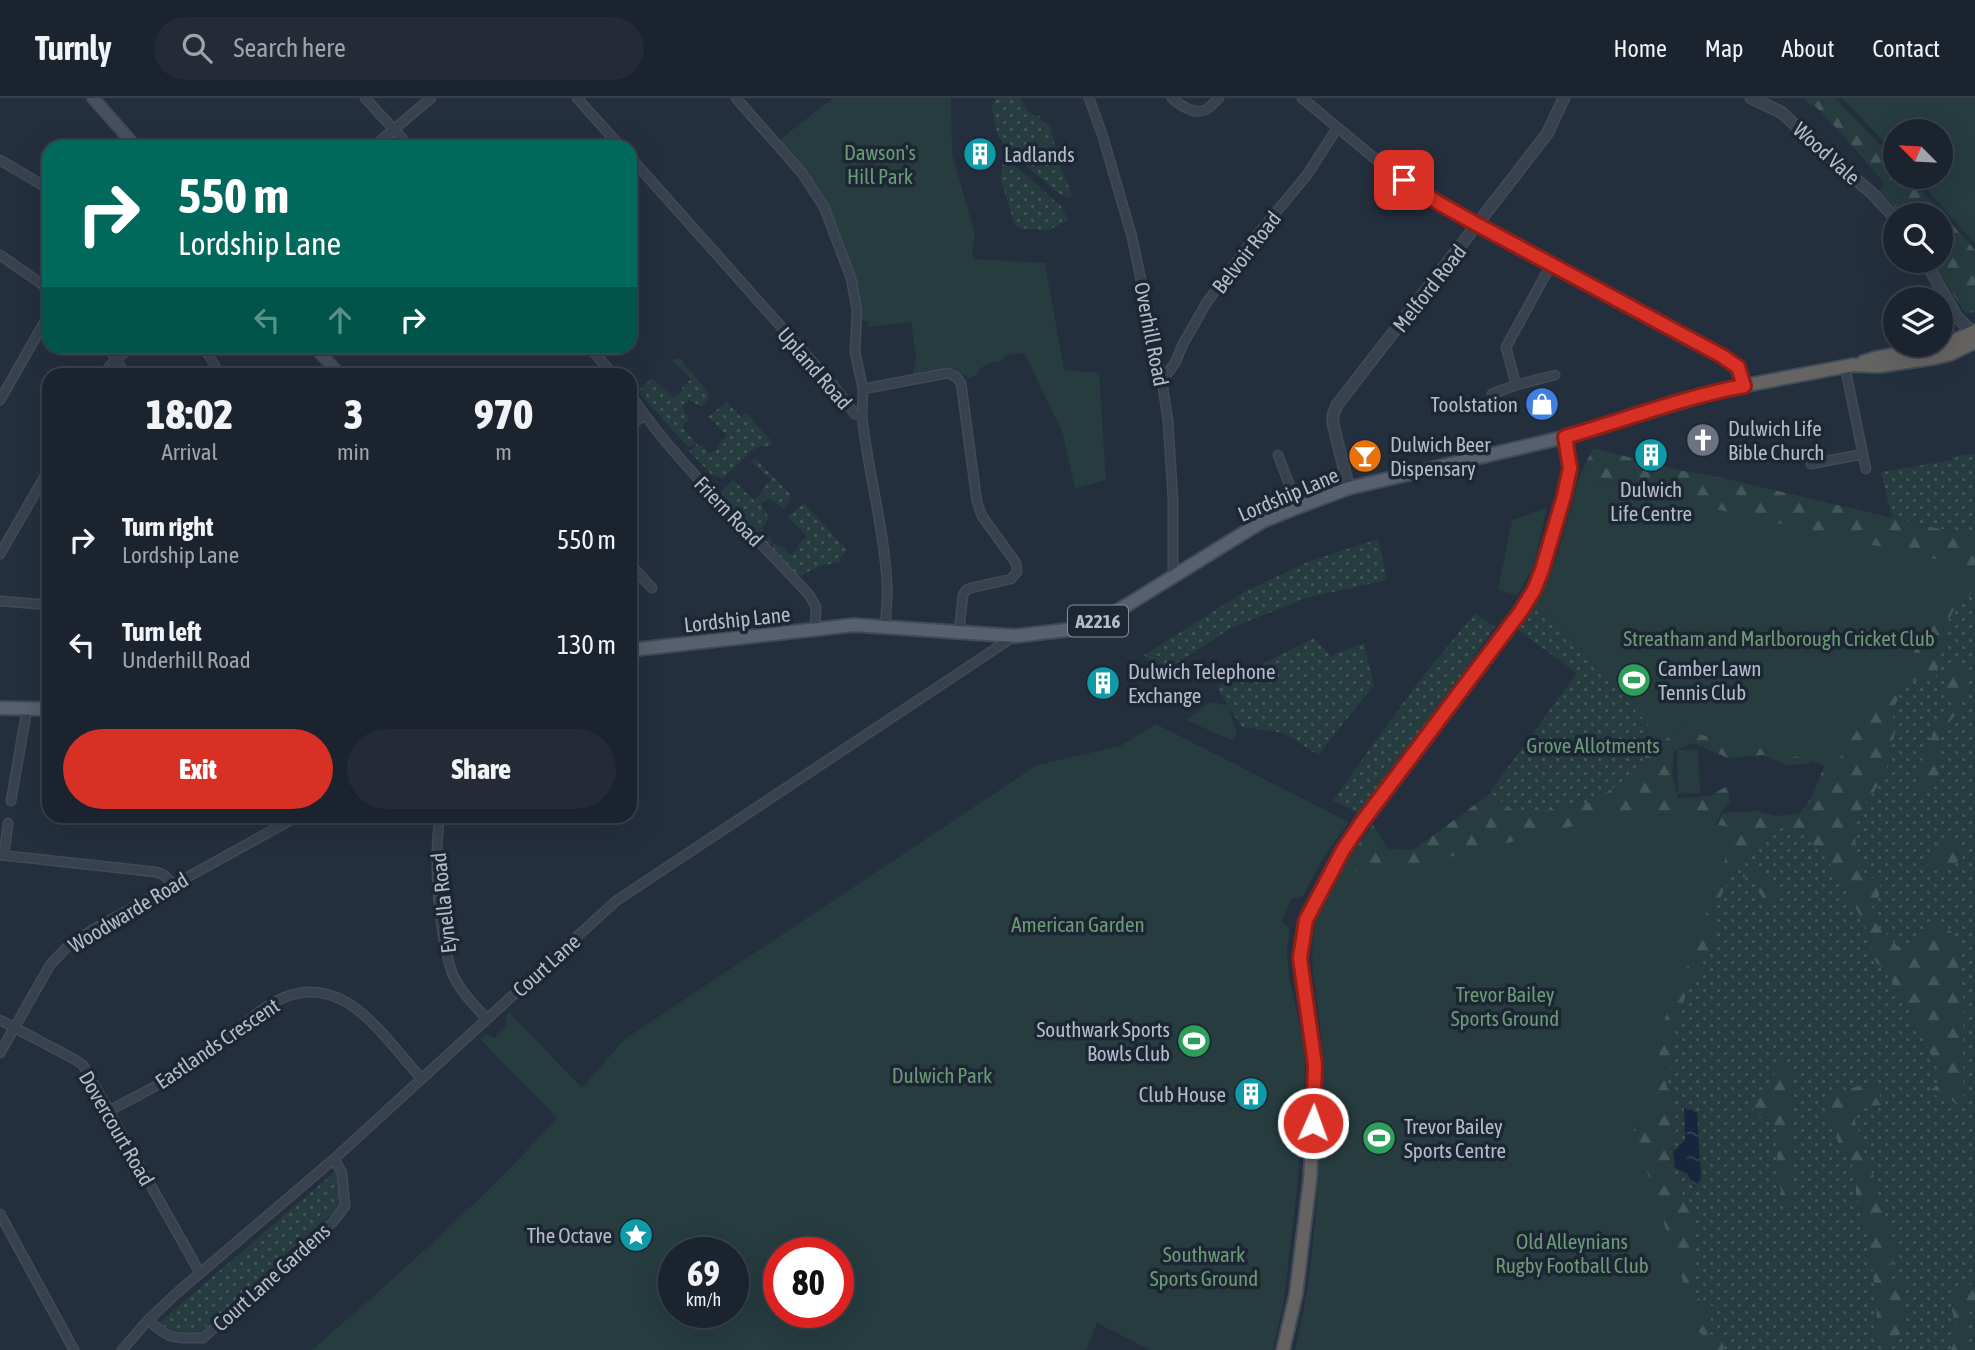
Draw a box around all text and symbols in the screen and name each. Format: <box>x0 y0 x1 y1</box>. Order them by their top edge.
search box <box>154 17 644 80</box>
text: Turnly <box>35 29 112 67</box>
icon: search <box>178 29 216 67</box>
text: Search here <box>234 33 346 63</box>
text: Home <box>1613 35 1667 62</box>
text: Map <box>1705 35 1743 62</box>
text: About <box>1781 35 1834 62</box>
text: Contact <box>1872 35 1940 62</box>
street label: Wood Vale <box>1789 117 1865 189</box>
north arrow <box>1883 119 1953 189</box>
map controls <box>1883 119 1953 357</box>
building icon: Ladlands <box>961 135 999 173</box>
park label: Dawson's Hill Park <box>844 140 916 188</box>
place label: Ladlands <box>1004 142 1075 166</box>
pin <box>1374 150 1434 210</box>
icon: arrive <box>1385 161 1423 199</box>
text: 550 m <box>178 167 289 223</box>
icon: right <box>63 168 154 259</box>
button: search <box>1883 203 1953 273</box>
street label: Belvoir Road <box>1207 206 1285 298</box>
text: Lordship Lane <box>178 225 341 262</box>
street label: Melford Road <box>1388 240 1470 336</box>
street label: Overhill Road <box>1130 280 1174 388</box>
button: layers <box>1883 287 1953 357</box>
icon: left <box>248 301 286 339</box>
icon: ahead <box>321 301 359 339</box>
icon: right <box>394 301 432 339</box>
street label: Upland Road <box>773 322 857 414</box>
shop icon: Toolstation <box>1523 385 1561 423</box>
text: 18:02 <box>146 390 233 438</box>
text: 3 <box>344 390 363 438</box>
text: 970 <box>474 390 533 438</box>
place label: Toolstation <box>1431 392 1518 416</box>
place label: Dulwich Life Bible Church <box>1728 416 1824 464</box>
church icon: Dulwich Life Bible Church <box>1684 421 1722 459</box>
place label: Dulwich Beer Dispensary <box>1390 432 1491 480</box>
building icon: Dulwich Life Centre <box>1632 436 1670 474</box>
bar icon: Dulwich Beer Dispensary <box>1346 437 1384 475</box>
text: Arrival <box>161 439 218 465</box>
text: min <box>337 439 370 465</box>
text: m <box>495 439 512 465</box>
street label: Lordship Lane <box>1234 462 1342 526</box>
street label: Friern Road <box>690 471 768 551</box>
place label: Dulwich Life Centre <box>1610 477 1692 525</box>
text: Turn right <box>122 512 213 542</box>
icon: right <box>63 521 101 559</box>
text: 550 m <box>557 525 616 555</box>
text: Lordship Lane <box>122 542 239 568</box>
street label: Lordship Lane <box>683 601 791 637</box>
road number: A2216 <box>1068 606 1128 636</box>
text: Turn left <box>122 617 202 647</box>
icon: left <box>63 626 101 664</box>
park label: Streatham and Marlborough Cricket Club <box>1623 626 1935 650</box>
text: 130 m <box>557 630 616 660</box>
text: Underhill Road <box>122 647 251 673</box>
place label: Camber Lawn Tennis Club <box>1658 656 1762 704</box>
place label: Dulwich Telephone Exchange <box>1128 659 1276 707</box>
sports icon: Camber Lawn Tennis Club <box>1615 661 1653 699</box>
building icon: Dulwich Telephone Exchange <box>1084 664 1122 702</box>
button: Exit <box>63 729 333 809</box>
button: Share <box>347 729 616 809</box>
park label: Grove Allotments <box>1526 733 1660 757</box>
street label: Eynella Road <box>426 851 460 955</box>
street label: Woodwarde Road <box>64 867 192 957</box>
park label: American Garden <box>1011 912 1145 936</box>
street label: Court Lane <box>508 929 584 1001</box>
park label: Trevor Bailey Sports Ground <box>1451 982 1559 1030</box>
street label: Eastlands Crescent <box>151 993 283 1093</box>
place label: Southwark Sports Bowls Club <box>1036 1017 1170 1065</box>
sports icon: Southwark Sports Bowls Club <box>1175 1022 1213 1060</box>
park label: Dulwich Park <box>892 1063 992 1087</box>
street label: Dovercourt Road <box>75 1066 159 1190</box>
building icon: Club House <box>1232 1075 1270 1113</box>
place label: Club House <box>1139 1082 1226 1106</box>
position arrow <box>1276 1086 1350 1160</box>
place label: Trevor Bailey Sports Centre <box>1404 1114 1506 1162</box>
sports icon: Trevor Bailey Sports Centre <box>1360 1119 1398 1157</box>
place icon: The Octave <box>617 1216 655 1254</box>
street label: Court Lane Gardens <box>208 1218 334 1336</box>
place label: The Octave <box>527 1223 612 1247</box>
park label: Old Alleynians Rugby Football Club <box>1495 1229 1649 1277</box>
speed limit sign: 80 <box>763 1237 854 1328</box>
park label: Southwark Sports Ground <box>1150 1242 1258 1290</box>
text: 69 <box>687 1253 720 1293</box>
text: km/h <box>686 1289 721 1310</box>

